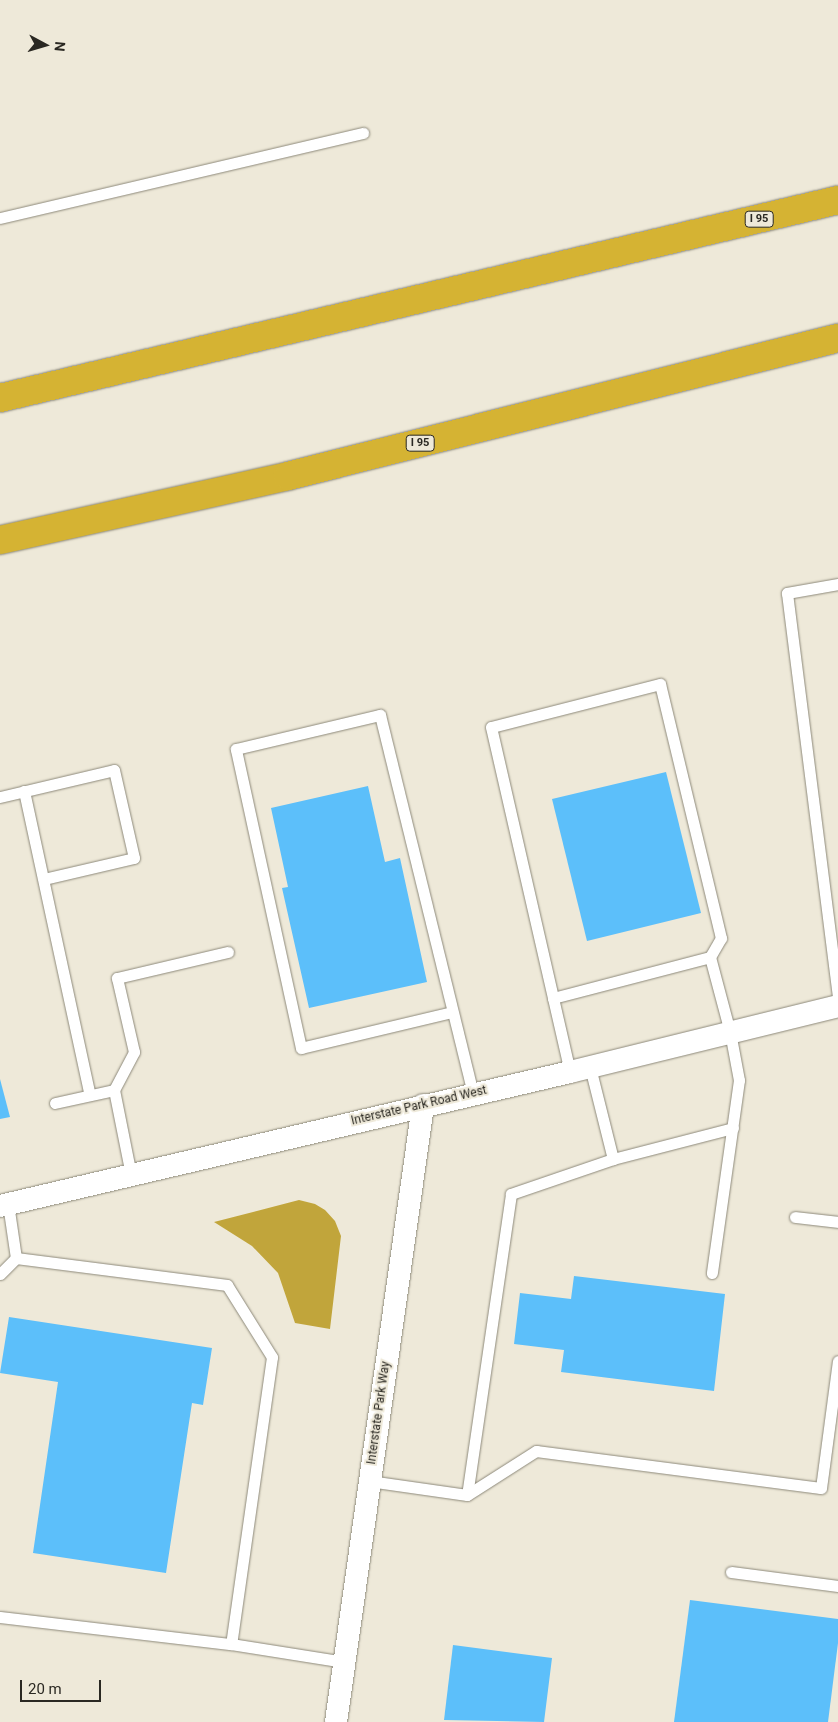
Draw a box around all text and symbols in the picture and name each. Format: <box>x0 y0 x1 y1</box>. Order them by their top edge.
north arrow <box>20 20 70 70</box>
text: N <box>51 41 68 52</box>
road number: I 95 <box>744 210 774 228</box>
road number: I 95 <box>405 434 435 452</box>
street label: Interstate Park Road West <box>350 1083 488 1129</box>
street label: Interstate Park Way <box>365 1361 393 1465</box>
scale bar <box>22 1670 104 1702</box>
text: 20 m <box>28 1680 62 1698</box>

